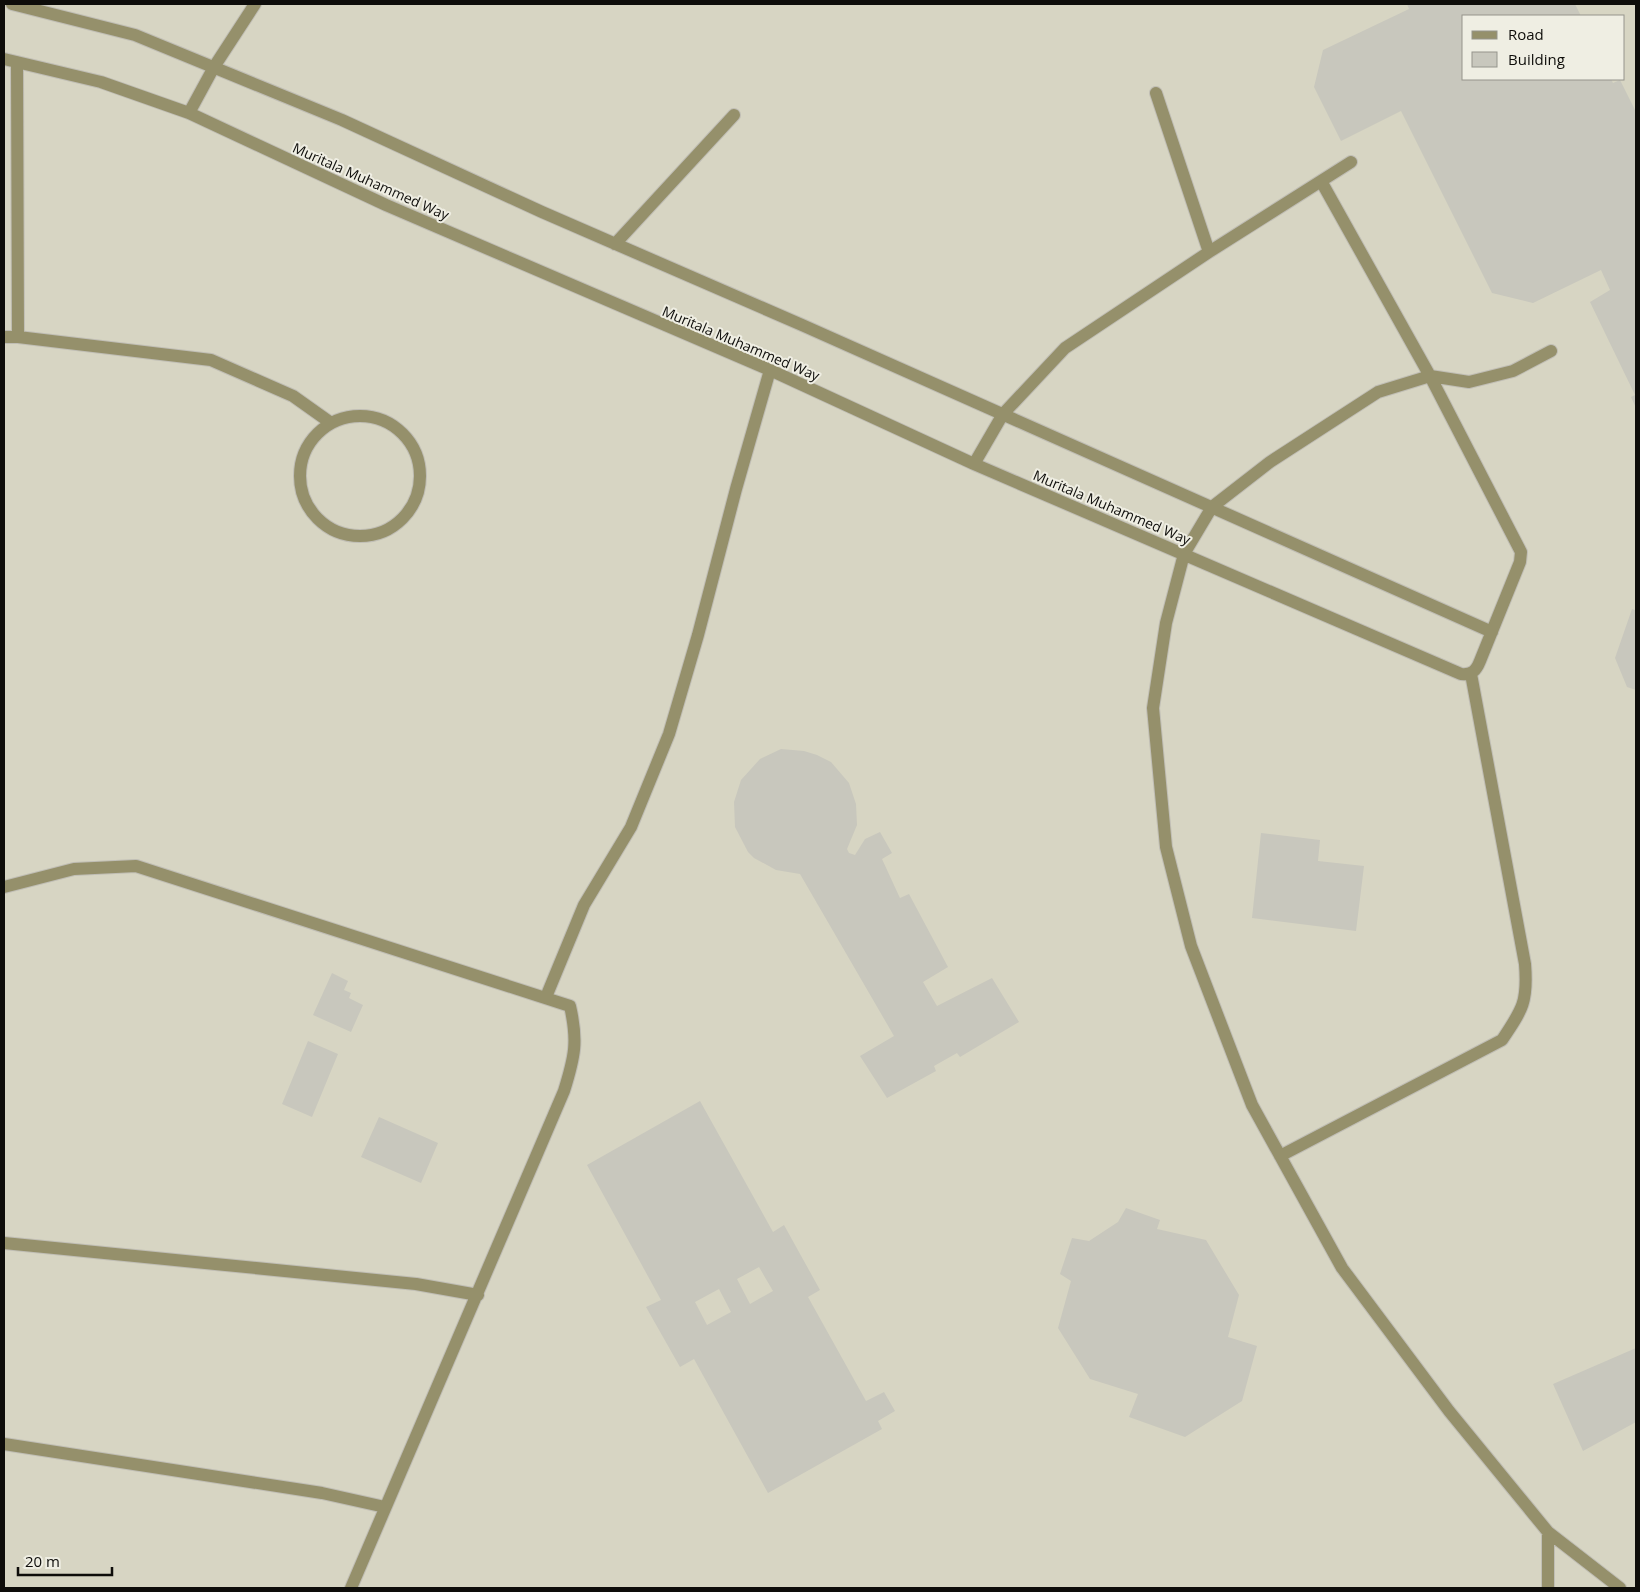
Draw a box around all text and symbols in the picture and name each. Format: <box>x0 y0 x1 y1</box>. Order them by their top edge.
legend <box>1462 15 1625 80</box>
text: Road <box>1508 24 1544 44</box>
text: Building <box>1508 49 1565 69</box>
street label: Muritala Muhammed Way <box>290 138 453 225</box>
street label: Muritala Muhammed Way <box>659 301 824 385</box>
street label: Muritala Muhammed Way <box>1030 465 1195 549</box>
scale bar <box>18 1544 111 1576</box>
text: 20 m <box>25 1551 60 1571</box>

